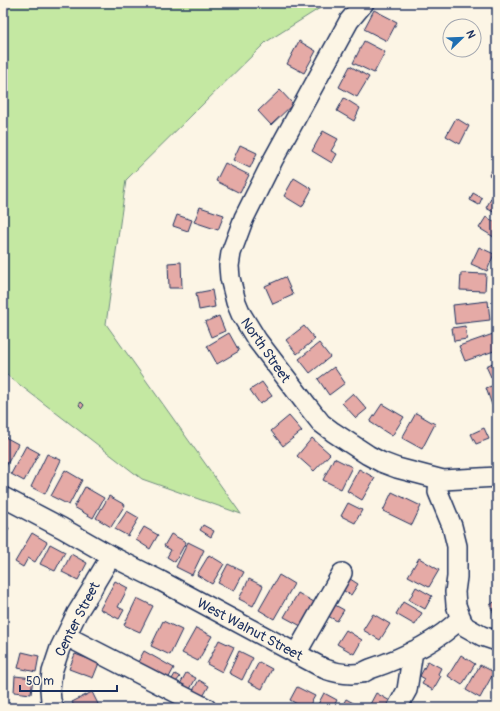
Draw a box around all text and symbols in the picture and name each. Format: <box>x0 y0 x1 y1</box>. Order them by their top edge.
north arrow <box>442 18 482 58</box>
text: N <box>463 28 478 41</box>
street label: North Street <box>237 315 294 386</box>
street label: Center Street <box>51 579 104 659</box>
street label: West Walnut Street <box>194 594 306 665</box>
scale bar <box>20 667 117 693</box>
text: 50 m <box>26 674 54 689</box>

